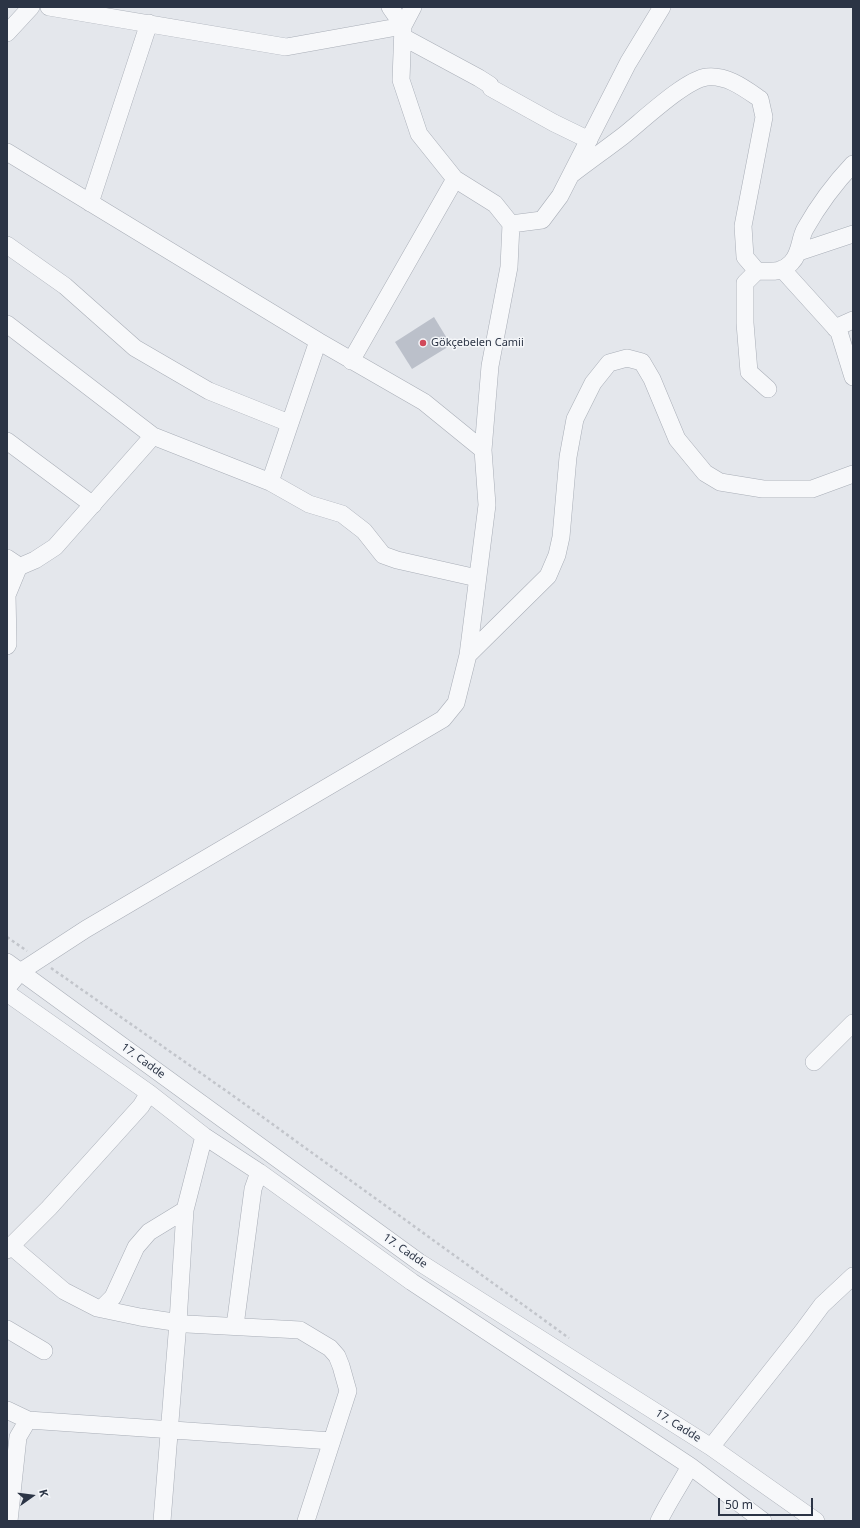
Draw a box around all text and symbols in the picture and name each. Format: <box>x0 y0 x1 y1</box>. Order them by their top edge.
place label: Gökçebelen Camii <box>431 336 524 350</box>
marker: Gökçebelen Camii <box>418 338 428 348</box>
street label: 17. Cadde <box>118 1041 168 1081</box>
street label: 17. Cadde <box>380 1231 430 1271</box>
street label: 17. Cadde <box>653 1407 703 1445</box>
north arrow <box>12 1476 52 1516</box>
text: K <box>36 1488 52 1498</box>
scale bar <box>720 1490 815 1516</box>
text: 50 m <box>725 1496 753 1513</box>

